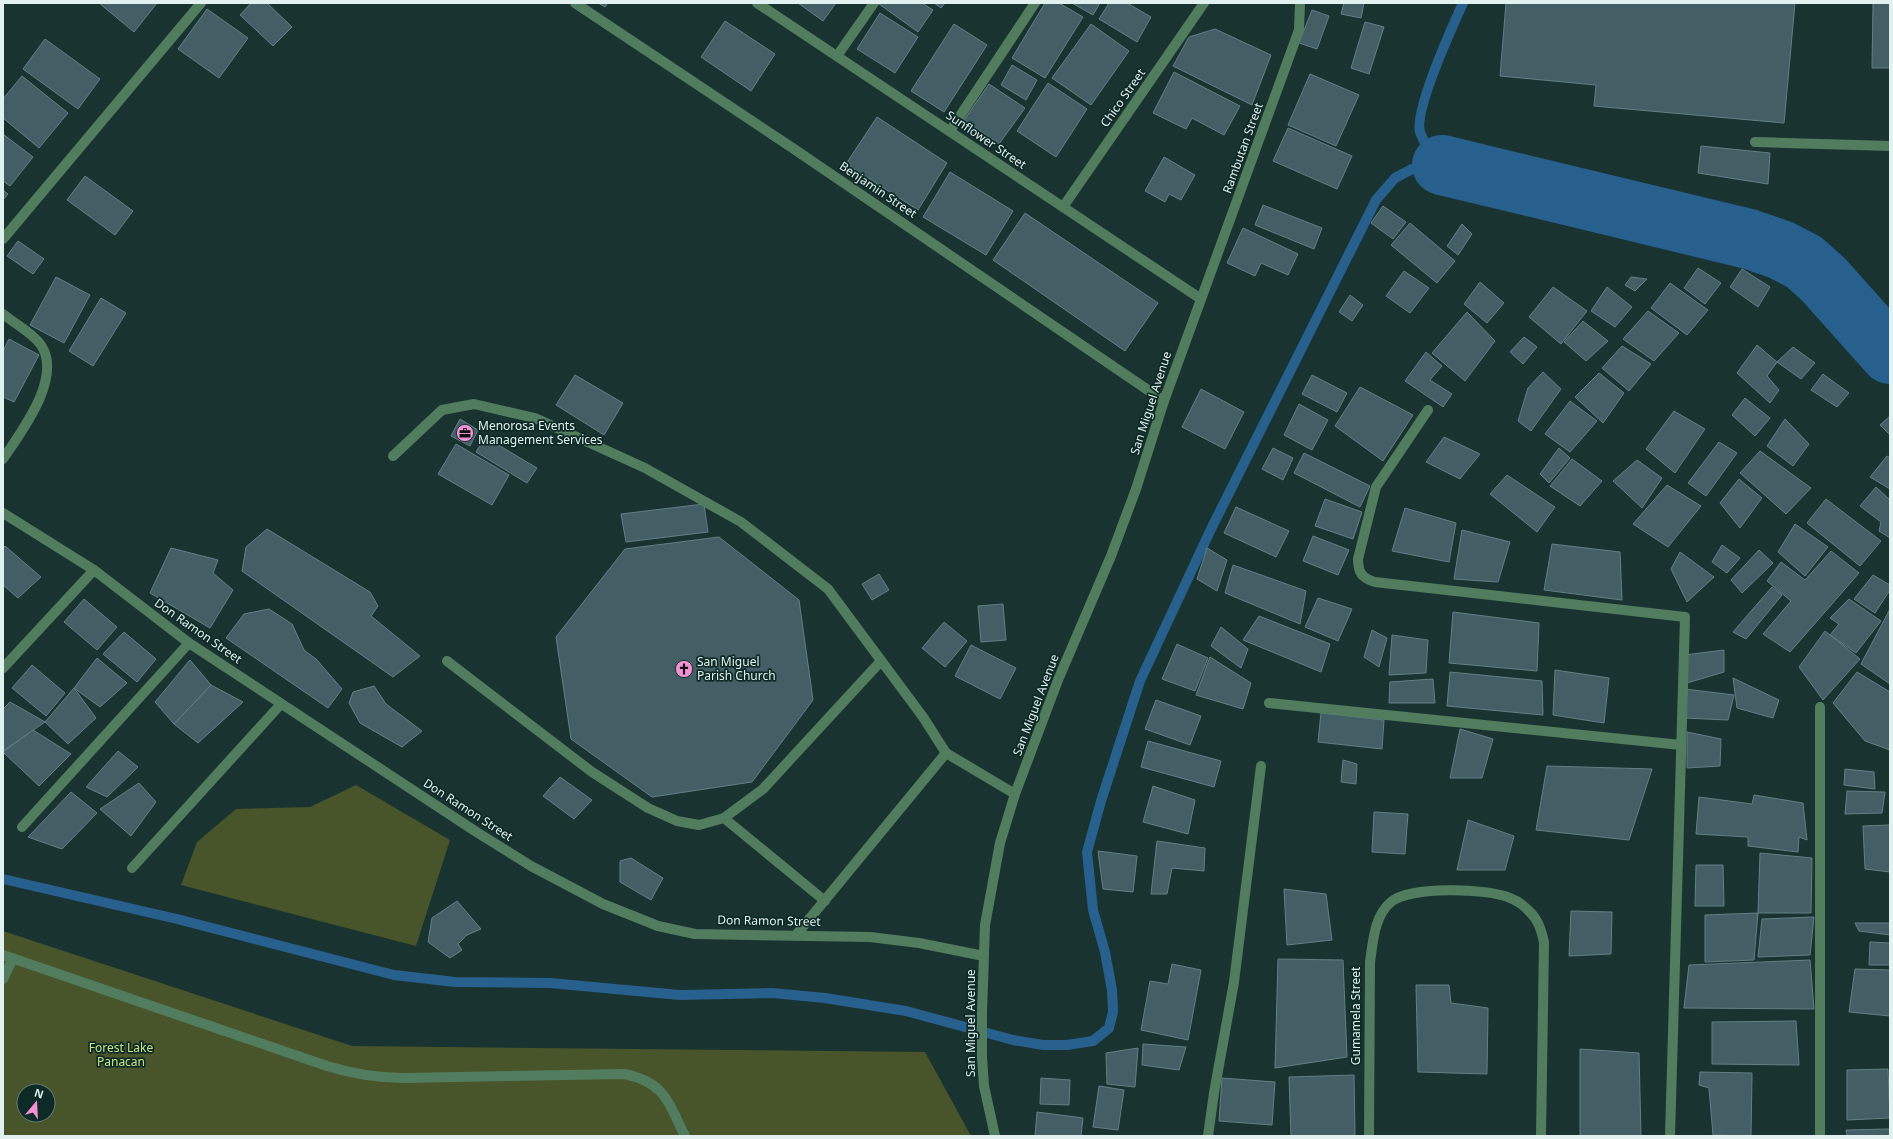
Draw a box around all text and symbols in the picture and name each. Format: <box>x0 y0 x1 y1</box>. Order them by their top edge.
street label: Chico Street <box>1096 65 1149 130</box>
street label: Rambutan Street <box>1218 100 1267 196</box>
street label: Sunflower Street <box>943 106 1030 173</box>
street label: Benjamin Street <box>836 157 921 222</box>
street label: San Miguel Avenue <box>1126 349 1175 457</box>
place label: Menorosa Events Management Services <box>478 417 603 448</box>
office icon: Menorosa Events Management Services <box>455 423 475 443</box>
street label: Don Ramon Street <box>151 594 246 668</box>
street label: San Miguel Avenue <box>1008 651 1063 758</box>
place label: San Miguel Parish Church <box>697 653 776 684</box>
church icon: San Miguel Parish Church <box>674 659 694 679</box>
street label: Don Ramon Street <box>420 774 517 845</box>
street label: Don Ramon Street <box>717 911 821 930</box>
street label: Gumamela Street <box>1347 966 1364 1065</box>
street label: San Miguel Avenue <box>962 969 979 1077</box>
park label: Forest Lake Panacan <box>89 1039 153 1070</box>
north arrow <box>16 1083 56 1123</box>
text: N <box>33 1084 46 1102</box>

